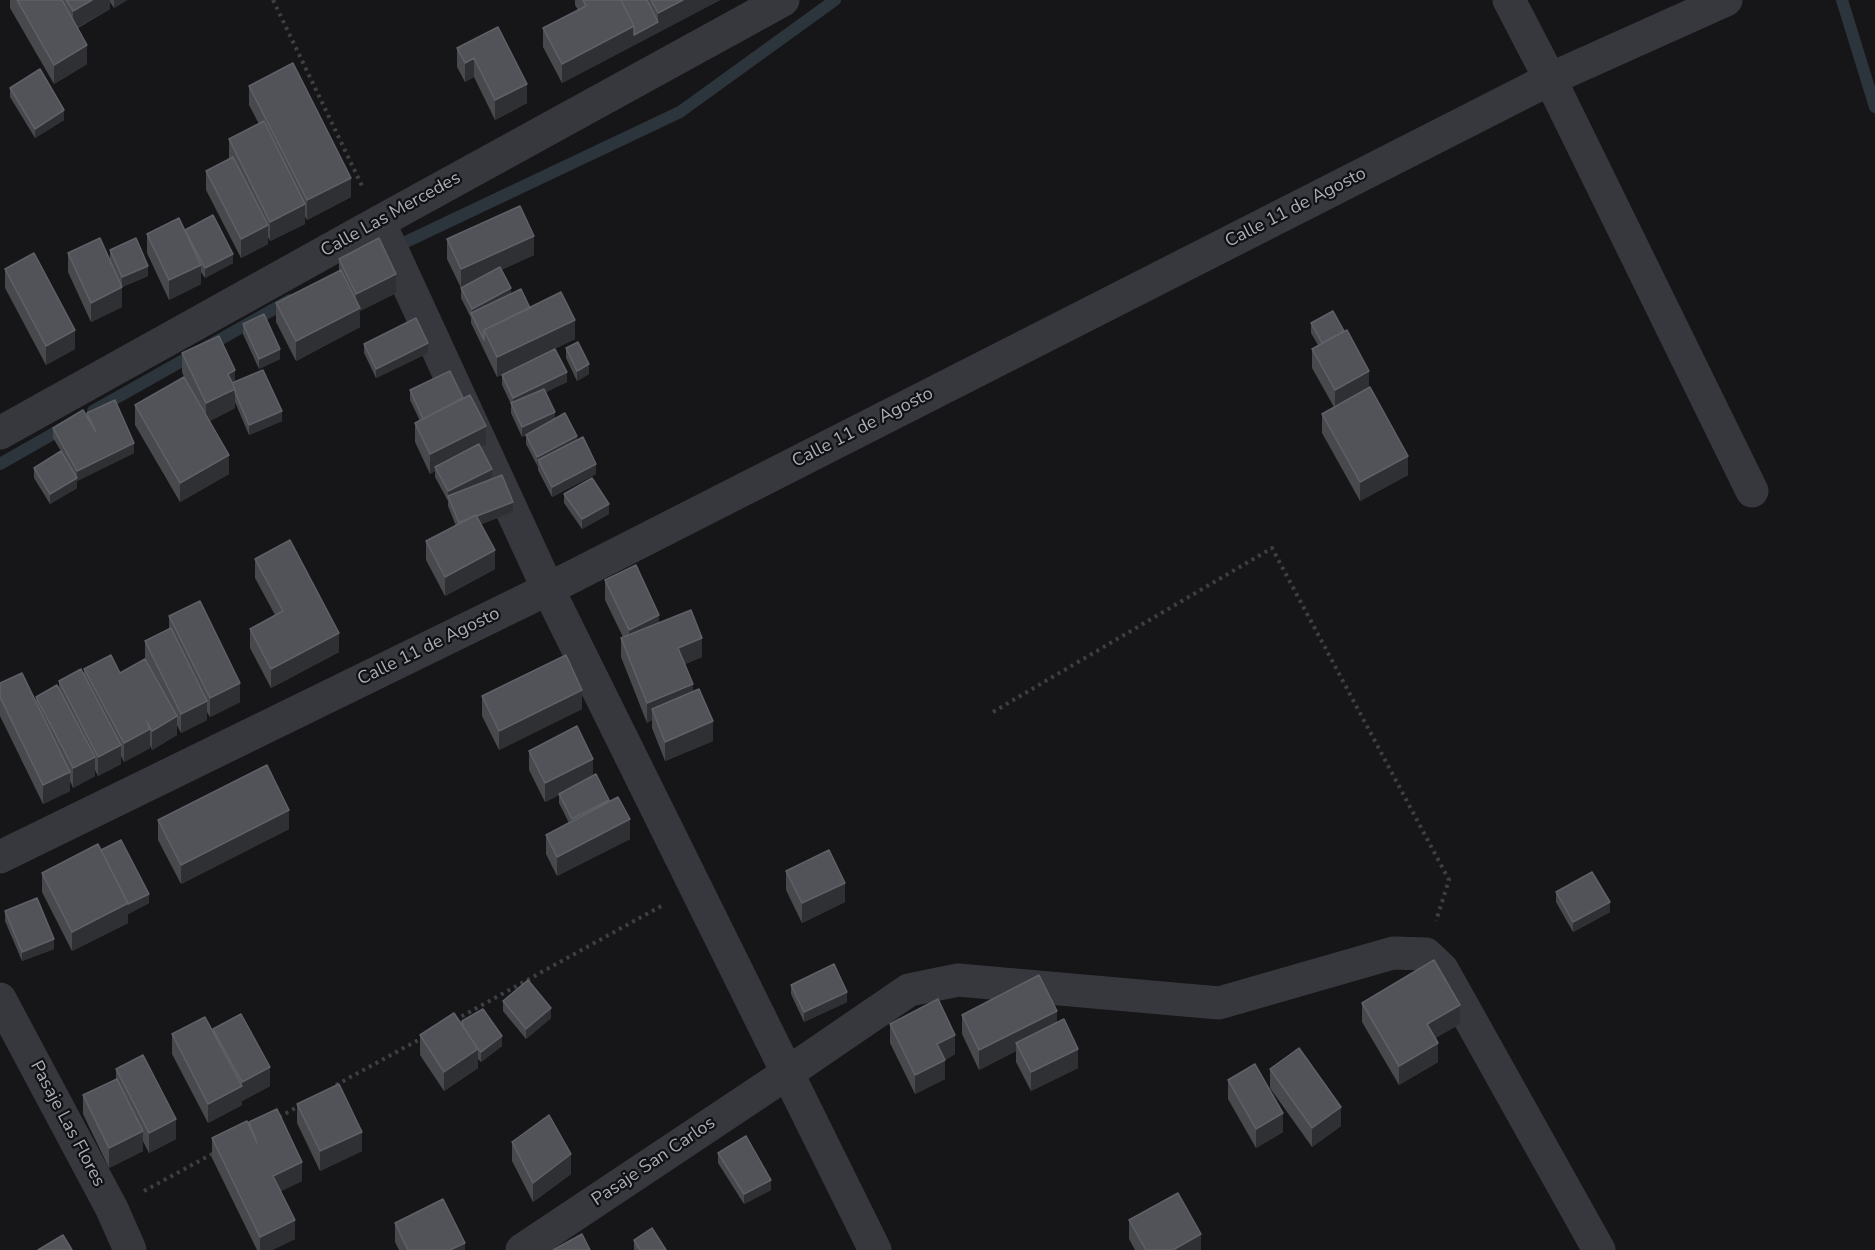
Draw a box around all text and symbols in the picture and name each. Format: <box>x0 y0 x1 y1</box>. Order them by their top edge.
street label: Calle 11 de Agosto <box>1222 163 1370 253</box>
street label: Calle Las Mercedes <box>317 168 465 262</box>
street label: Calle 11 de Agosto <box>789 383 937 473</box>
street label: Calle 11 de Agosto <box>354 603 504 691</box>
street label: Pasaje Las Flores <box>25 1057 109 1191</box>
street label: Pasaje San Carlos <box>588 1113 720 1211</box>

